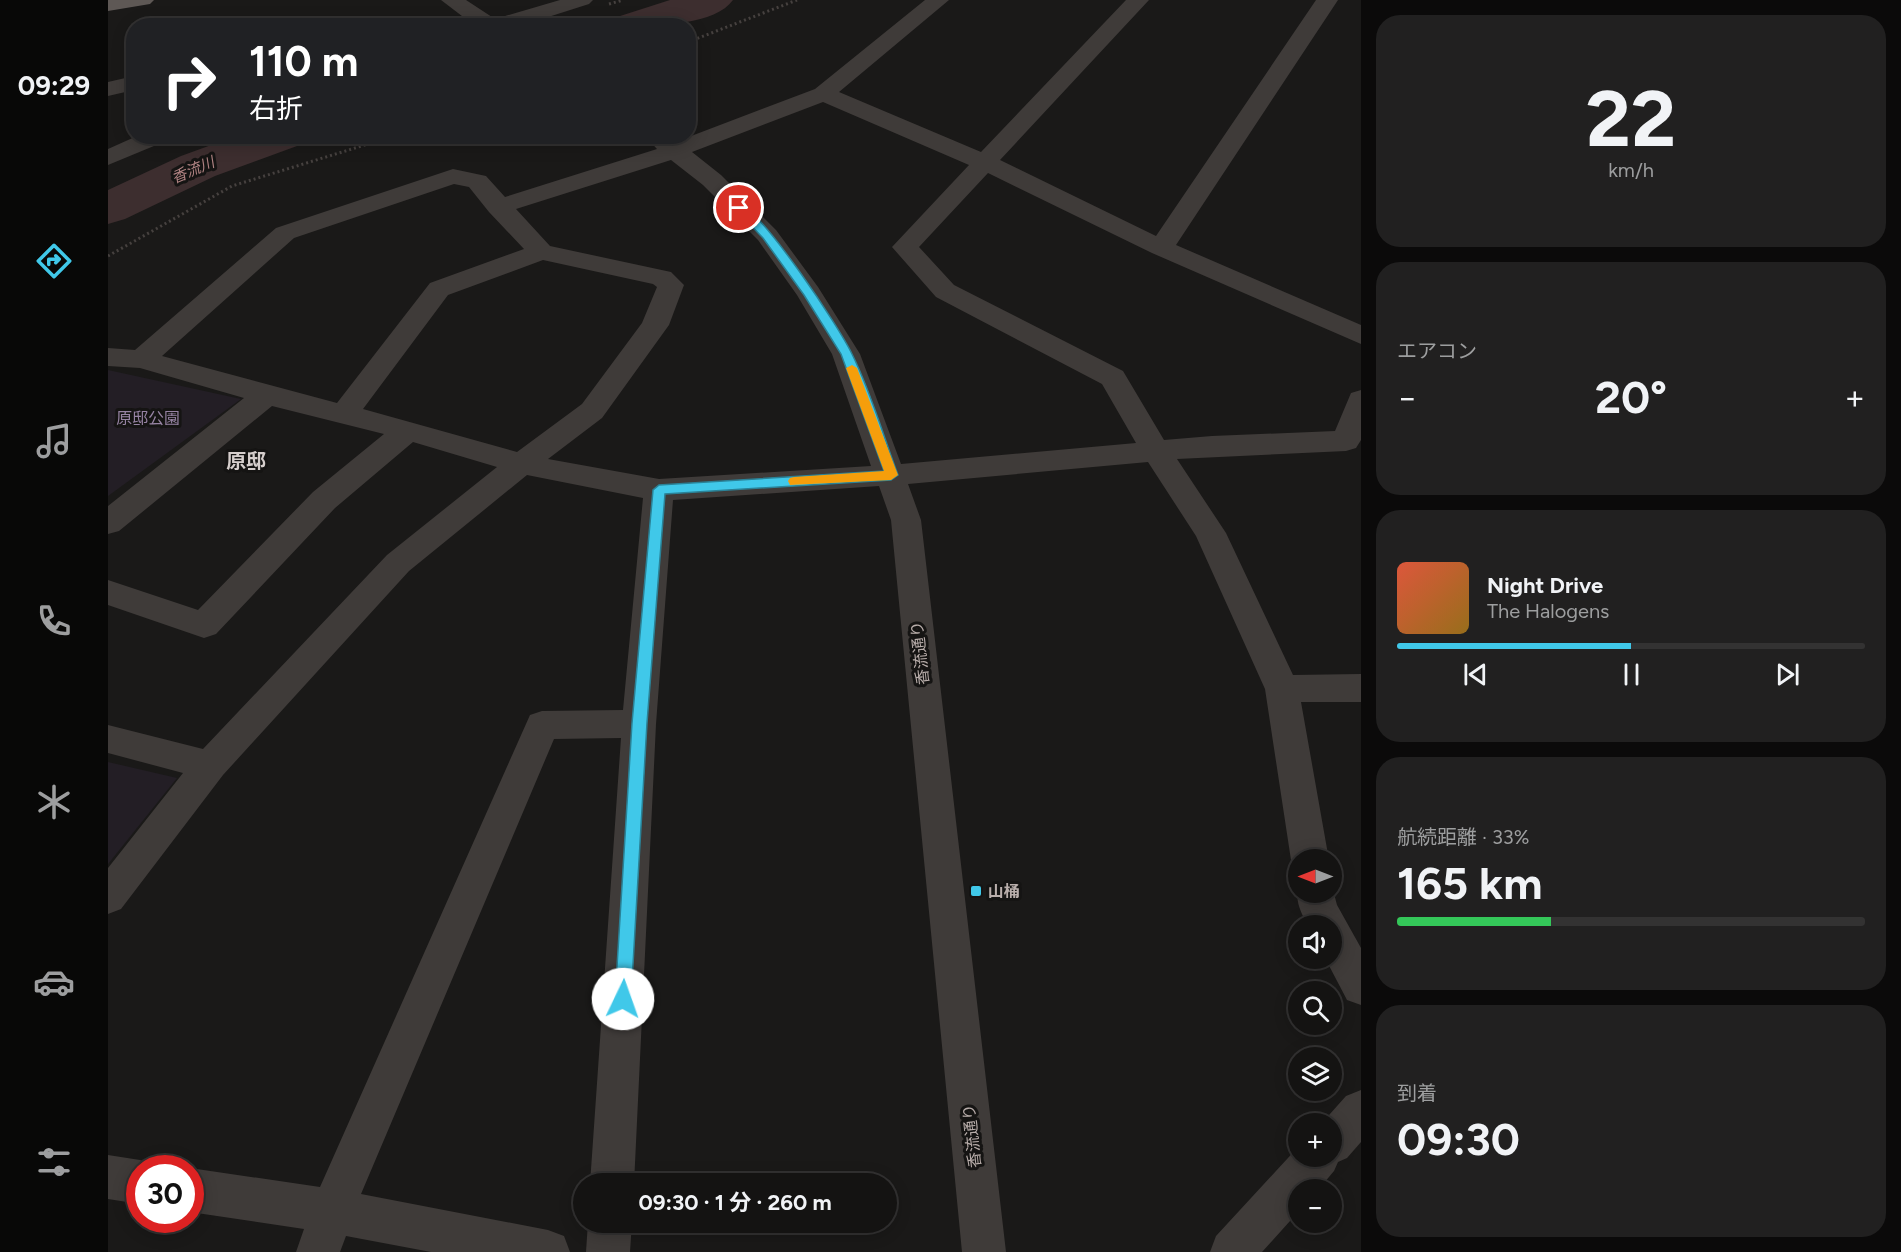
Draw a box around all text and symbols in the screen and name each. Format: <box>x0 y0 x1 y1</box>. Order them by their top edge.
text: 110 m <box>249 36 358 87</box>
icon: right <box>150 42 228 120</box>
text: 09:29 <box>18 69 90 102</box>
text: 22 <box>1586 72 1676 166</box>
text: 右折 <box>249 92 303 125</box>
water label: 香流川 <box>169 152 219 187</box>
text: km/h <box>1608 158 1654 182</box>
pin <box>713 182 764 233</box>
icon: arrive <box>722 191 755 224</box>
icon: directions <box>33 240 75 282</box>
text: エアコン <box>1397 339 1477 363</box>
text: 20° <box>1595 370 1667 424</box>
text: − <box>1397 378 1418 417</box>
text: + <box>1844 378 1865 417</box>
park label: 原邸公園 <box>116 409 180 428</box>
icon: music <box>33 420 75 462</box>
district label: 原邸 <box>226 449 266 473</box>
text: Night Drive <box>1487 572 1603 599</box>
text: The Halogens <box>1487 599 1609 623</box>
icon: phone <box>33 600 75 642</box>
street label: 香流通り <box>907 620 933 686</box>
icon: previous <box>1459 658 1492 691</box>
icon: pause <box>1615 658 1648 691</box>
icon: next <box>1771 658 1804 691</box>
icon: climate <box>33 781 75 823</box>
text: 航続距離 · 33% <box>1397 825 1529 849</box>
north arrow <box>1288 849 1342 903</box>
map controls <box>1288 849 1342 1233</box>
text: 165 km <box>1397 856 1542 910</box>
place label: 山桶 <box>988 882 1020 901</box>
marker: 山桶 <box>969 884 983 898</box>
button: sound <box>1288 915 1342 969</box>
icon: car <box>33 961 75 1003</box>
position arrow <box>591 967 655 1031</box>
button: search <box>1288 981 1342 1035</box>
button: layers <box>1288 1047 1342 1101</box>
text: 到着 <box>1397 1081 1437 1105</box>
street label: 香流通り <box>959 1103 985 1169</box>
text: 09:30 <box>1397 1112 1520 1166</box>
button: + <box>1288 1113 1342 1167</box>
icon: filters <box>33 1141 75 1183</box>
speed limit sign: 30 <box>126 1155 204 1233</box>
button: − <box>1288 1179 1342 1233</box>
text: 09:30 · 1 分 · 260 m <box>638 1189 832 1216</box>

